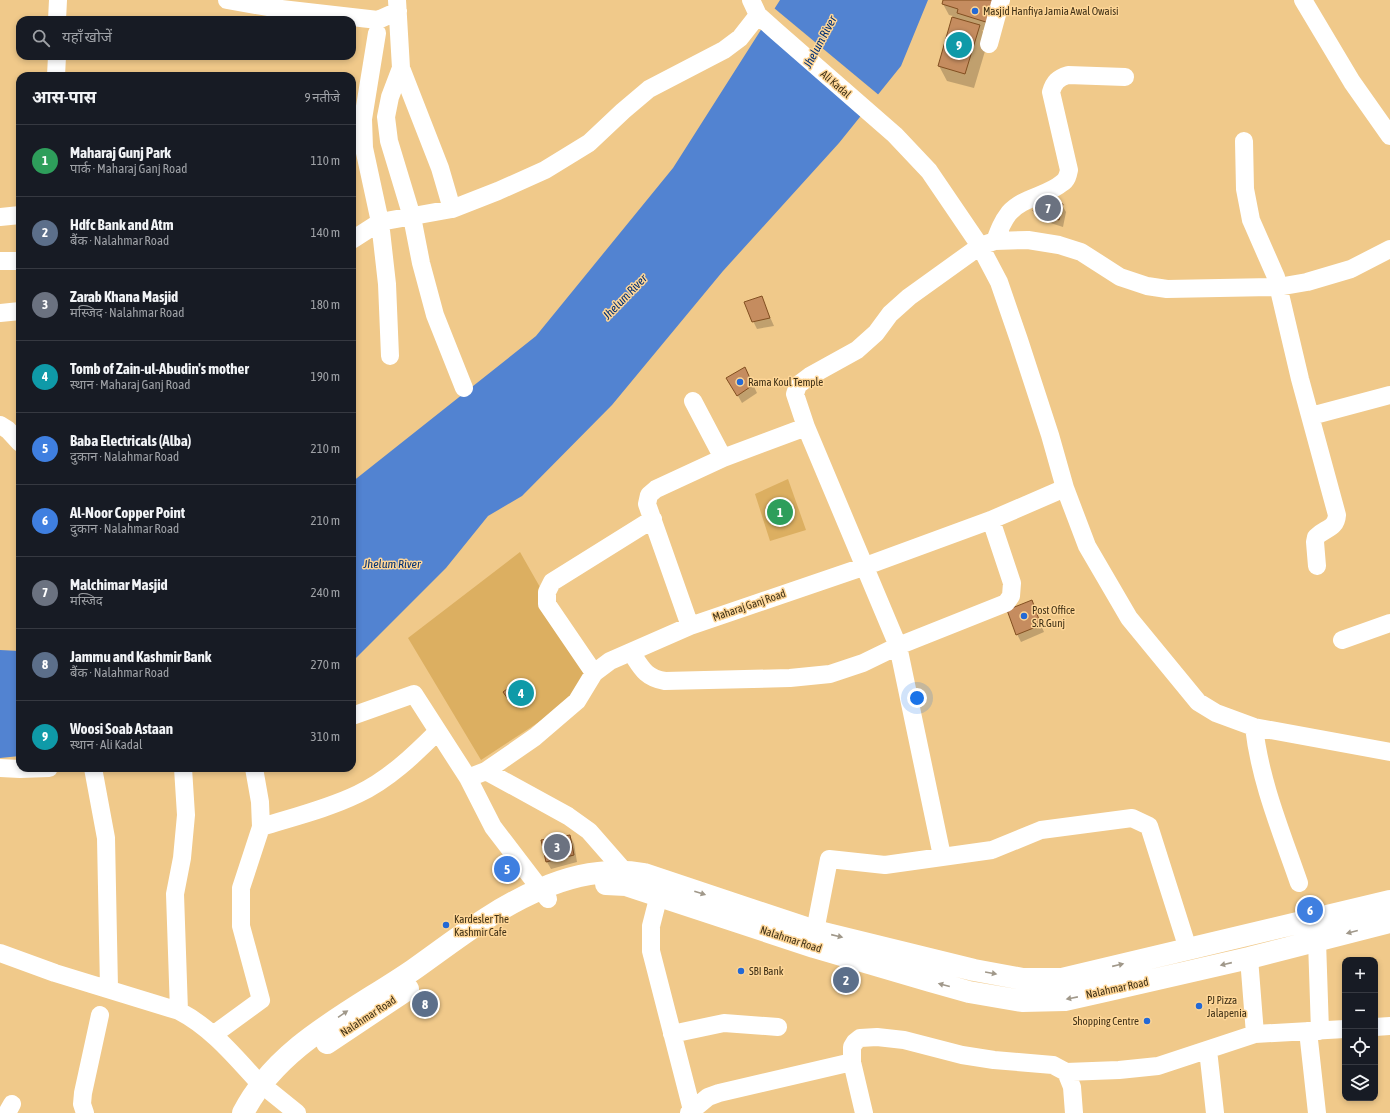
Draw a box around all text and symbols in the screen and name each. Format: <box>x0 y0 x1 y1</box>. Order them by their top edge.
place label: Masjid Hanfiya Jamia Awal Owaisi <box>983 5 1119 17</box>
marker: Masjid Hanfiya Jamia Awal Owaisi <box>970 6 980 16</box>
water label: Jhelum River <box>800 13 840 71</box>
search box <box>16 16 356 60</box>
icon: search <box>30 27 52 49</box>
text: यहाँ खोजें <box>62 28 112 45</box>
pin: 9 <box>946 30 972 60</box>
street label: Ali Kadal <box>819 68 854 100</box>
text: आस-पास <box>32 87 96 107</box>
text: 9 नतीजे <box>304 90 340 105</box>
text: Maharaj Gunj Park <box>70 144 171 161</box>
text: 1 <box>42 153 48 168</box>
text: 110 m <box>311 153 340 168</box>
text: पार्क · Maharaj Ganj Road <box>70 161 187 176</box>
pin: 7 <box>1035 193 1061 223</box>
text: Hdfc Bank and Atm <box>70 216 173 233</box>
text: 2 <box>42 225 48 240</box>
text: 140 m <box>311 225 340 240</box>
text: बैंक · Nalahmar Road <box>70 233 169 248</box>
water label: Jhelum River <box>599 271 650 323</box>
text: Zarab Khana Masjid <box>70 288 178 305</box>
text: 3 <box>42 297 48 312</box>
text: 180 m <box>311 297 340 312</box>
text: मस्जिद · Nalahmar Road <box>70 305 184 320</box>
text: Tomb of Zain-ul-Abudin's mother <box>70 360 249 377</box>
text: 4 <box>42 369 48 384</box>
text: 190 m <box>311 369 340 384</box>
place label: Rama Koul Temple <box>748 376 823 388</box>
text: स्थान · Maharaj Ganj Road <box>70 377 190 392</box>
marker: Rama Koul Temple <box>735 377 745 387</box>
text: Baba Electricals (Alba) <box>70 432 191 449</box>
text: 5 <box>42 441 48 456</box>
text: 210 m <box>311 441 340 456</box>
text: दुकान · Nalahmar Road <box>70 449 179 464</box>
pin: 1 <box>767 497 793 527</box>
text: Al-Noor Copper Point <box>70 504 185 521</box>
text: 6 <box>42 513 48 528</box>
text: 210 m <box>311 513 340 528</box>
text: दुकान · Nalahmar Road <box>70 521 179 536</box>
water label: Jhelum River <box>363 557 421 571</box>
text: Malchimar Masjid <box>70 576 168 593</box>
text: 7 <box>42 585 48 600</box>
text: 240 m <box>311 585 340 600</box>
street label: Maharaj Ganj Road <box>711 587 787 623</box>
text: मस्जिद <box>70 593 103 608</box>
place label: Post Office S.R.Gunj <box>1032 604 1075 629</box>
marker: Post Office S.R.Gunj <box>1019 611 1029 621</box>
text: Jammu and Kashmir Bank <box>70 648 211 665</box>
text: 8 <box>42 657 48 672</box>
text: 270 m <box>311 657 340 672</box>
text: बैंक · Nalahmar Road <box>70 665 169 680</box>
pin: 4 <box>508 678 534 708</box>
your location <box>907 688 927 708</box>
text: Woosi Soab Astaan <box>70 720 173 737</box>
text: 9 <box>42 729 48 744</box>
text: 310 m <box>311 729 340 744</box>
text: स्थान · Ali Kadal <box>70 737 142 752</box>
pin: 3 <box>544 832 570 862</box>
pin: 5 <box>494 854 520 884</box>
one-way arrow <box>694 890 706 896</box>
pin: 6 <box>1297 895 1323 925</box>
place label: Kardesler The Kashmir Cafe <box>454 913 509 938</box>
marker: Kardesler The Kashmir Cafe <box>441 920 451 930</box>
street label: Nalahmar Road <box>759 923 823 955</box>
one-way arrow <box>1346 929 1359 935</box>
one-way arrow <box>831 934 843 940</box>
map controls <box>1342 957 1378 1101</box>
button: + <box>1342 957 1378 993</box>
one-way arrow <box>1220 961 1233 967</box>
one-way arrow <box>1112 962 1125 968</box>
place label: SBI Bank <box>749 965 784 977</box>
pin: 2 <box>833 965 859 995</box>
marker: SBI Bank <box>736 966 746 976</box>
one-way arrow <box>984 970 997 976</box>
street label: Nalahmar Road <box>1085 976 1149 1000</box>
one-way arrow <box>938 982 950 988</box>
pin: 8 <box>412 989 438 1019</box>
button: − <box>1342 993 1378 1029</box>
street label: Nalahmar Road <box>338 994 398 1038</box>
place label: PJ Pizza Jalapenia <box>1207 994 1247 1019</box>
one-way arrow <box>1066 995 1078 1001</box>
marker: PJ Pizza Jalapenia <box>1194 1001 1204 1011</box>
one-way arrow <box>338 1010 348 1018</box>
place label: Shopping Centre <box>1073 1015 1139 1027</box>
marker: Shopping Centre <box>1142 1016 1152 1026</box>
button: locate <box>1342 1029 1378 1065</box>
button: layers <box>1342 1065 1378 1101</box>

